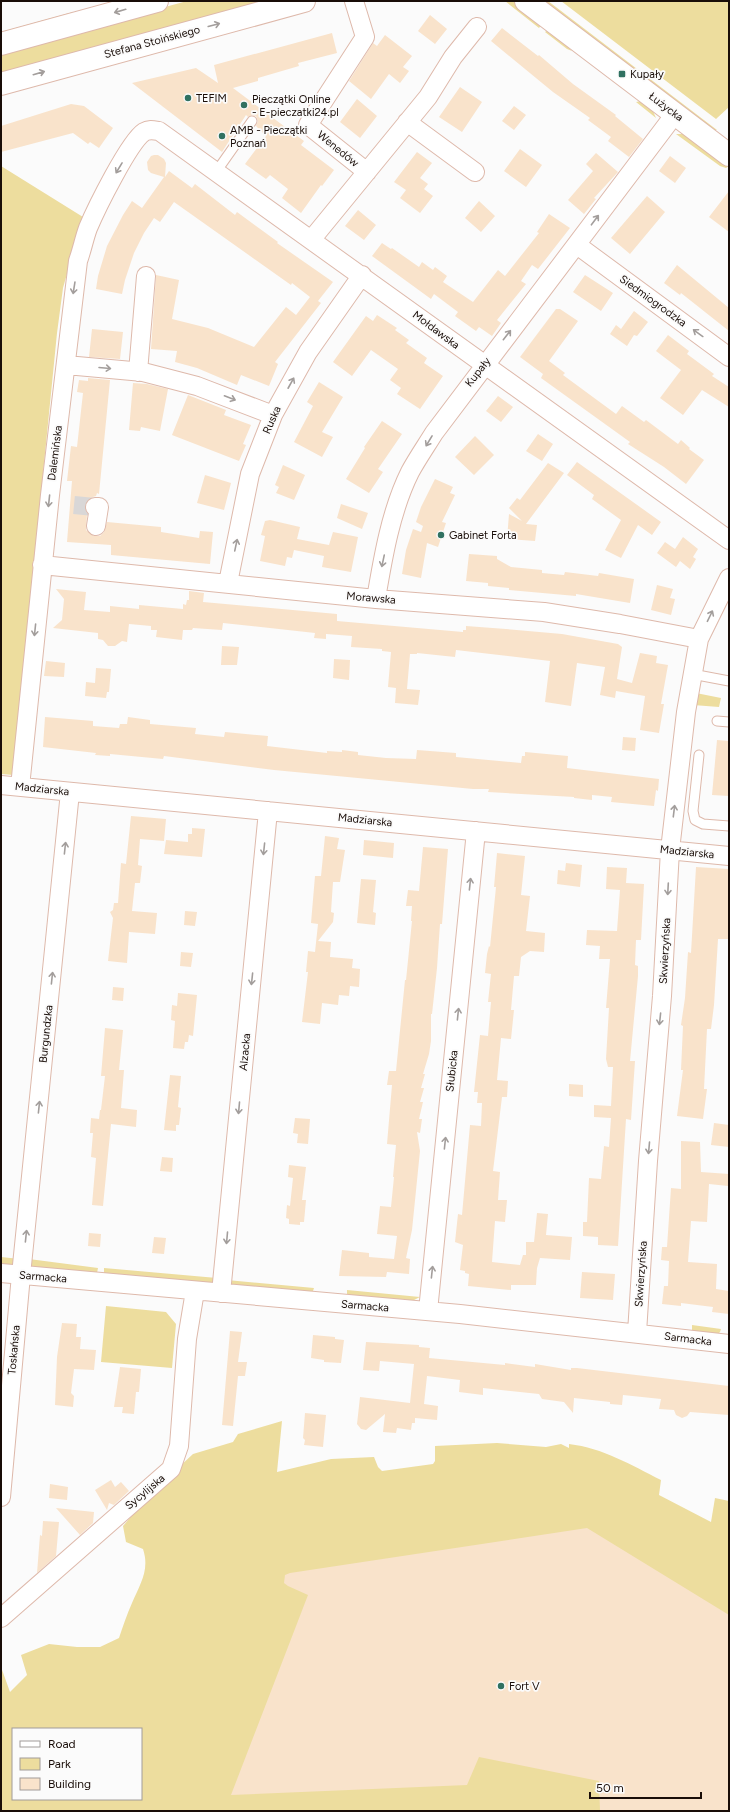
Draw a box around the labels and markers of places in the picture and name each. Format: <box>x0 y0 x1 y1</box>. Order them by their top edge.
place label: Kupały <box>630 68 664 81</box>
marker: Kupały <box>617 69 627 79</box>
place label: TEFIM <box>196 92 227 105</box>
marker: TEFIM <box>183 93 193 103</box>
place label: Pieczątki Online - E-pieczatki24.pl <box>252 93 339 119</box>
marker: Pieczątki Online - E-pieczatki24.pl <box>239 100 249 110</box>
place label: AMB - Pieczątki Poznań <box>230 124 307 150</box>
marker: AMB - Pieczątki Poznań <box>217 131 227 141</box>
place label: Gabinet Forta <box>449 529 517 542</box>
marker: Gabinet Forta <box>436 530 446 540</box>
place label: Fort V <box>509 1680 540 1693</box>
marker: Fort V <box>496 1681 506 1691</box>

